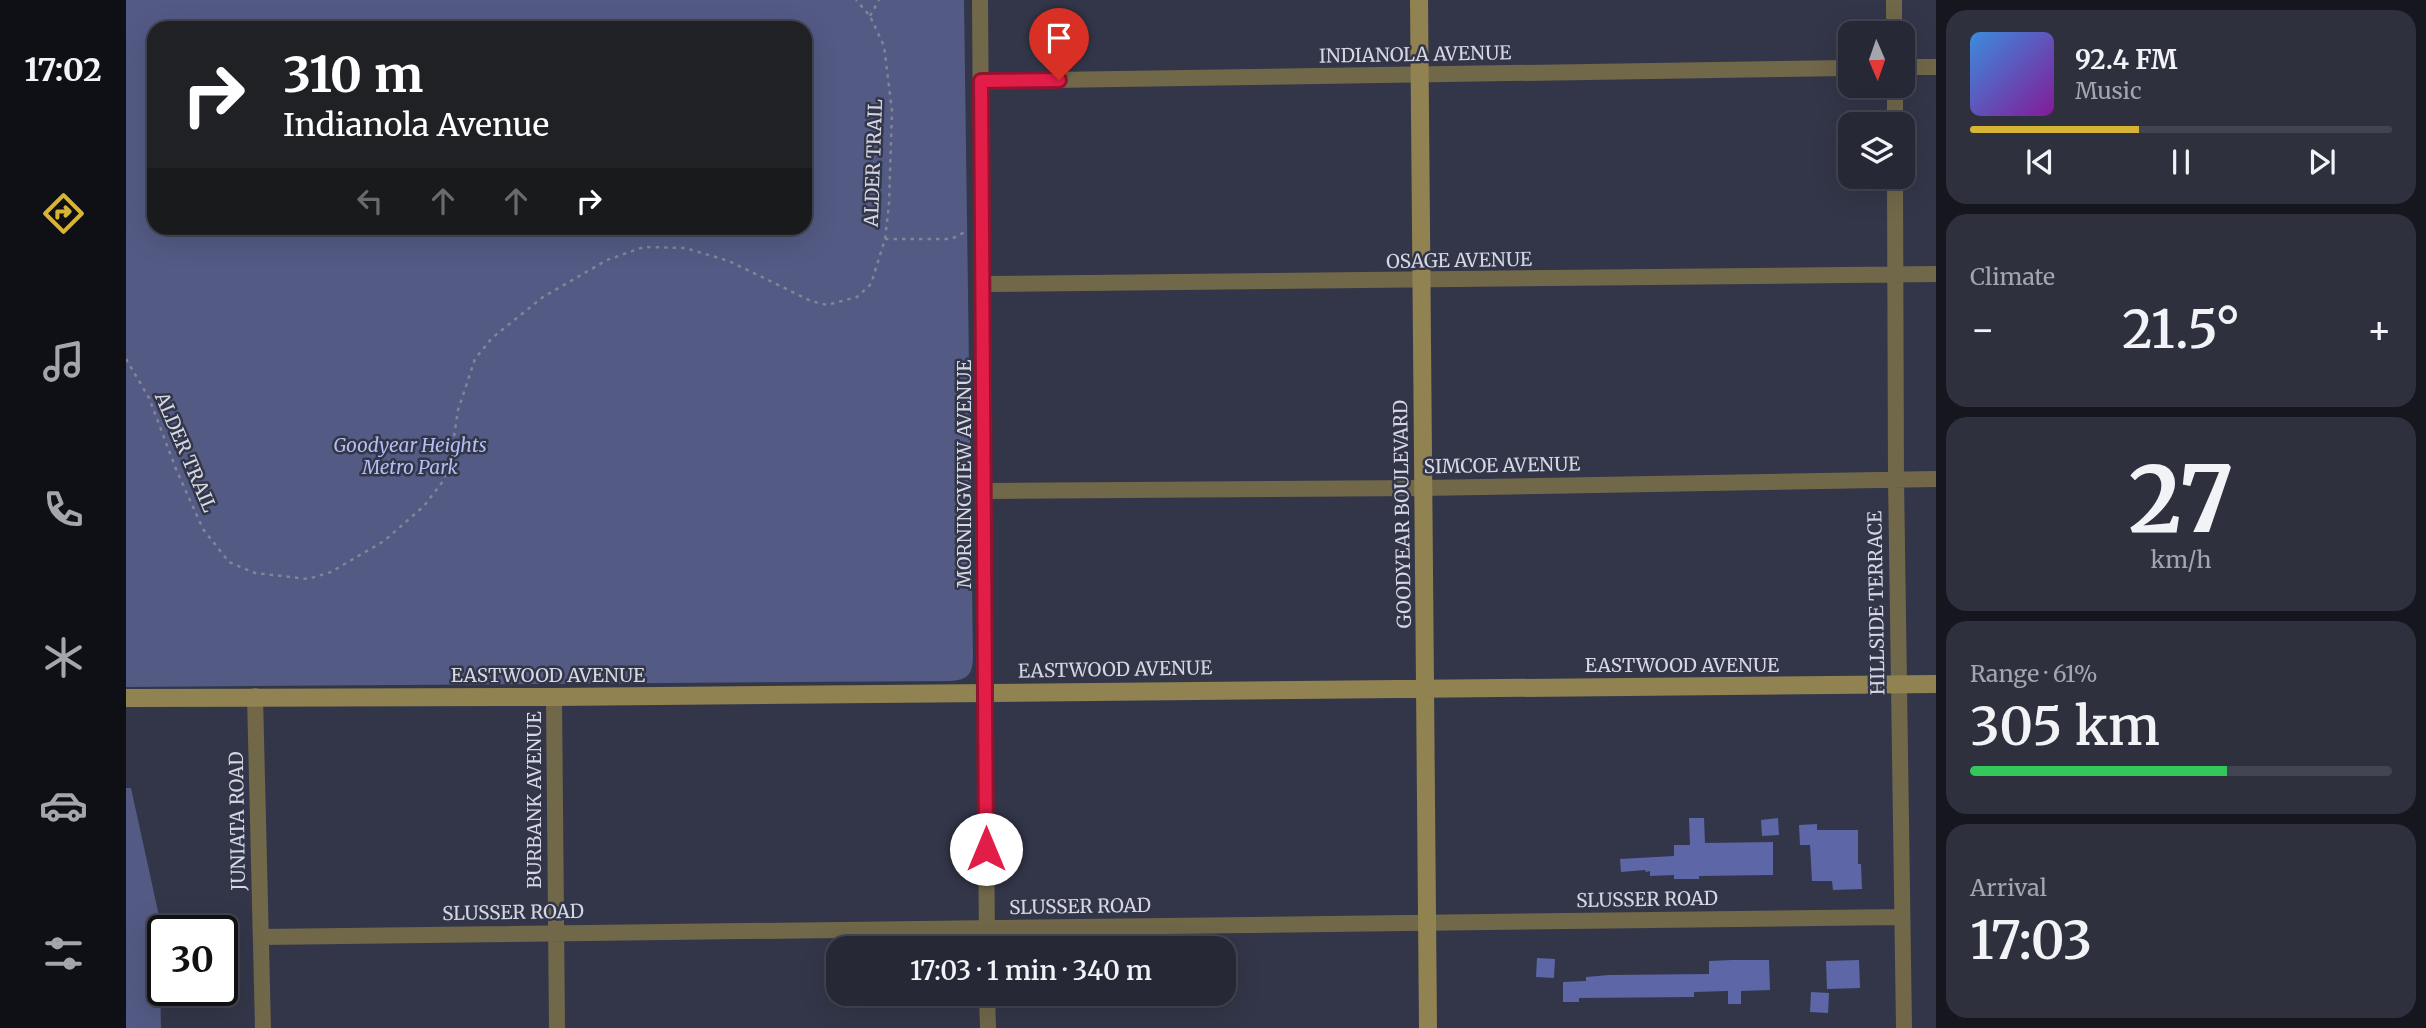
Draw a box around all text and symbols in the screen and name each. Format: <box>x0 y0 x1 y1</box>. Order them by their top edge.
pin <box>1029 8 1089 80</box>
icon: arrive <box>1040 19 1078 57</box>
north arrow <box>1838 21 1914 98</box>
map controls <box>1838 21 1915 189</box>
street label: INDIANOLA AVENUE <box>1319 40 1511 68</box>
text: 92.4 FM <box>2075 43 2178 76</box>
text: 310 m <box>283 44 423 105</box>
icon: right <box>168 49 259 140</box>
text: 17:02 <box>24 50 102 90</box>
text: Music <box>2075 76 2142 105</box>
street label: ALDER TRAIL <box>859 98 887 228</box>
text: Indianola Avenue <box>283 105 549 145</box>
button: layers <box>1838 112 1915 189</box>
icon: previous <box>2021 143 2059 181</box>
icon: pause <box>2162 143 2200 181</box>
icon: next <box>2303 143 2341 181</box>
icon: left <box>351 182 389 220</box>
icon: ahead <box>424 182 462 220</box>
icon: ahead <box>497 182 535 220</box>
icon: right <box>570 182 608 220</box>
icon: directions <box>39 189 88 238</box>
street label: OSAGE AVENUE <box>1386 247 1532 273</box>
text: Climate <box>1970 262 2055 291</box>
text: 21.5° <box>2122 297 2240 362</box>
text: − <box>1970 306 1995 353</box>
text: + <box>2367 306 2392 353</box>
icon: music <box>39 337 88 386</box>
street label: MORNINGVIEW AVENUE <box>952 360 976 588</box>
street label: ALDER TRAIL <box>150 387 222 516</box>
street label: GOODYEAR BOULEVARD <box>1388 400 1416 628</box>
park label: Goodyear Heights Metro Park <box>333 433 487 479</box>
text: 27 <box>2128 442 2234 557</box>
street label: SIMCOE AVENUE <box>1423 452 1581 478</box>
icon: phone <box>39 485 88 534</box>
street label: HILLSIDE TERRACE <box>1862 511 1890 695</box>
text: km/h <box>2151 545 2211 574</box>
icon: climate <box>39 633 88 682</box>
street label: EASTWOOD AVENUE <box>1585 653 1779 677</box>
street label: EASTWOOD AVENUE <box>1018 655 1212 683</box>
text: Range · 61% <box>1970 659 2098 688</box>
street label: EASTWOOD AVENUE <box>451 663 645 687</box>
text: 305 km <box>1970 694 2160 759</box>
street label: BURBANK AVENUE <box>522 712 546 888</box>
street label: JUNIATA ROAD <box>224 751 250 892</box>
icon: car <box>39 781 88 830</box>
position arrow <box>949 812 1023 886</box>
text: Arrival <box>1970 873 2047 902</box>
street label: SLUSSER ROAD <box>1576 886 1718 912</box>
street label: SLUSSER ROAD <box>1009 893 1151 919</box>
street label: SLUSSER ROAD <box>442 899 584 925</box>
text: 17:03 <box>1970 908 2092 973</box>
speed limit sign: 30 <box>147 915 238 1006</box>
icon: filters <box>39 929 88 978</box>
text: 17:03 · 1 min · 340 m <box>910 954 1152 987</box>

